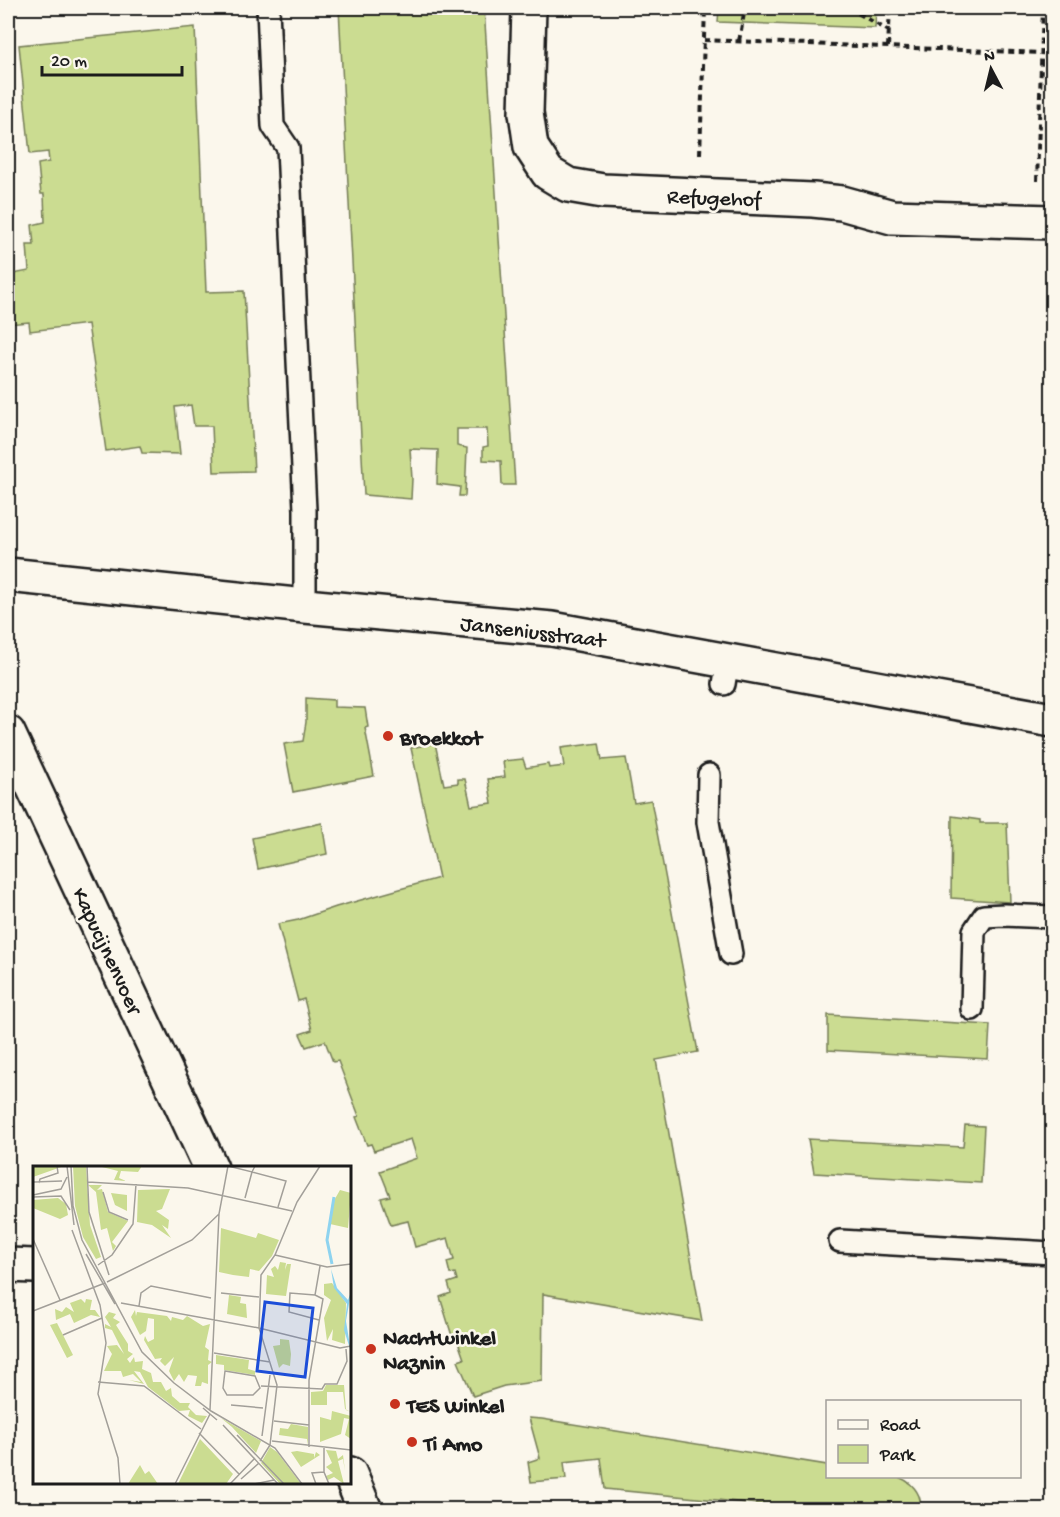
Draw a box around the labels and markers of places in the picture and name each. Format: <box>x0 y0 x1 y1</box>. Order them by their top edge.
place label: Broekkot <box>399 727 484 753</box>
marker: Broekkot <box>381 729 395 743</box>
place label: Nachtwinkel Naznin <box>383 1327 496 1378</box>
marker: Nachtwinkel Naznin <box>364 1342 378 1356</box>
place label: TES Winkel <box>405 1395 505 1421</box>
marker: TES Winkel <box>388 1397 402 1411</box>
place label: Ti Amo <box>422 1433 483 1459</box>
marker: Ti Amo <box>405 1435 419 1449</box>

